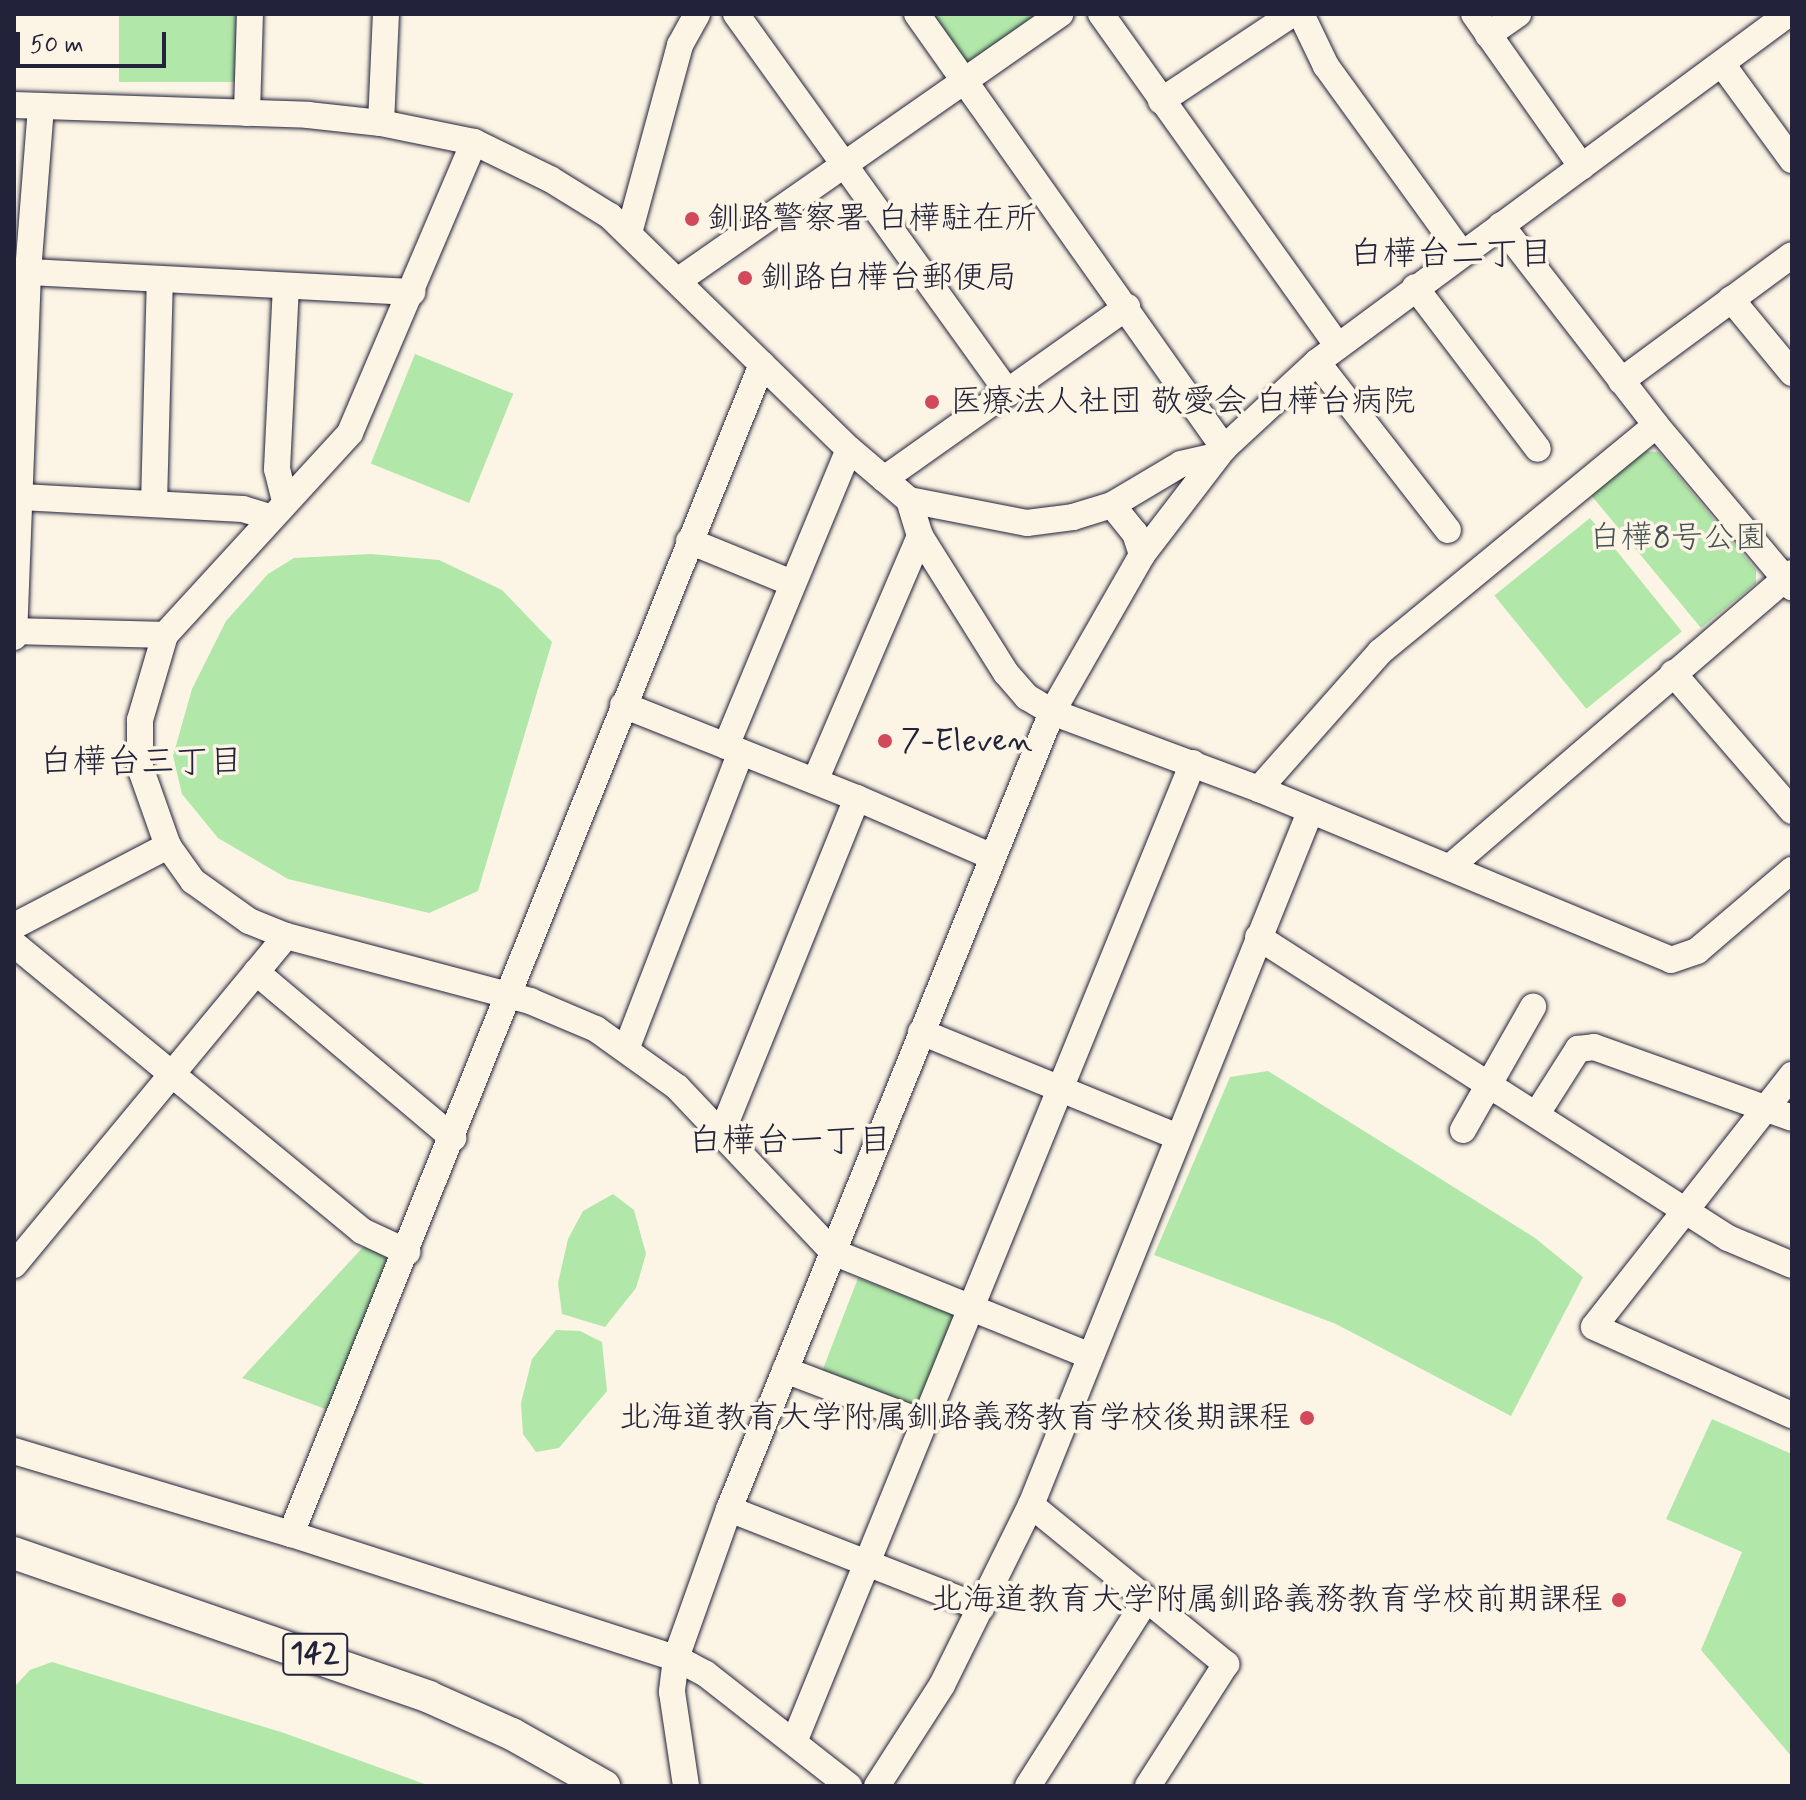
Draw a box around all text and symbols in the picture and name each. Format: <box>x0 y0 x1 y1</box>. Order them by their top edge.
scale bar <box>20 16 170 66</box>
text: 50 m <box>30 30 84 61</box>
place label: 釧路警察署 白樺駐在所 <box>708 200 1037 238</box>
marker: 釧路警察署 白樺駐在所 <box>683 210 701 228</box>
district label: 白樺台二丁目 <box>1349 235 1553 275</box>
place label: 釧路白樺台郵便局 <box>761 259 1017 297</box>
marker: 釧路白樺台郵便局 <box>736 269 754 287</box>
place label: 医療法人社団 敬愛会 白樺台病院 <box>950 383 1415 421</box>
marker: 医療法人社団 敬愛会 白樺台病院 <box>921 391 943 413</box>
park label: 白樺8号公園 <box>1589 519 1767 557</box>
place label: 7-Eleven <box>901 722 1033 760</box>
marker: 7-Eleven <box>876 732 894 750</box>
district label: 白樺台三丁目 <box>39 743 243 783</box>
district label: 白樺台一丁目 <box>688 1122 892 1162</box>
place label: 北海道教育大学附属釧路義務教育学校後期課程 <box>619 1399 1291 1437</box>
marker: 北海道教育大学附属釧路義務教育学校後期課程 <box>1298 1409 1316 1427</box>
place label: 北海道教育大学附属釧路義務教育学校前期課程 <box>931 1581 1603 1619</box>
marker: 北海道教育大学附属釧路義務教育学校前期課程 <box>1610 1591 1628 1609</box>
road number: 142 <box>281 1628 349 1680</box>

